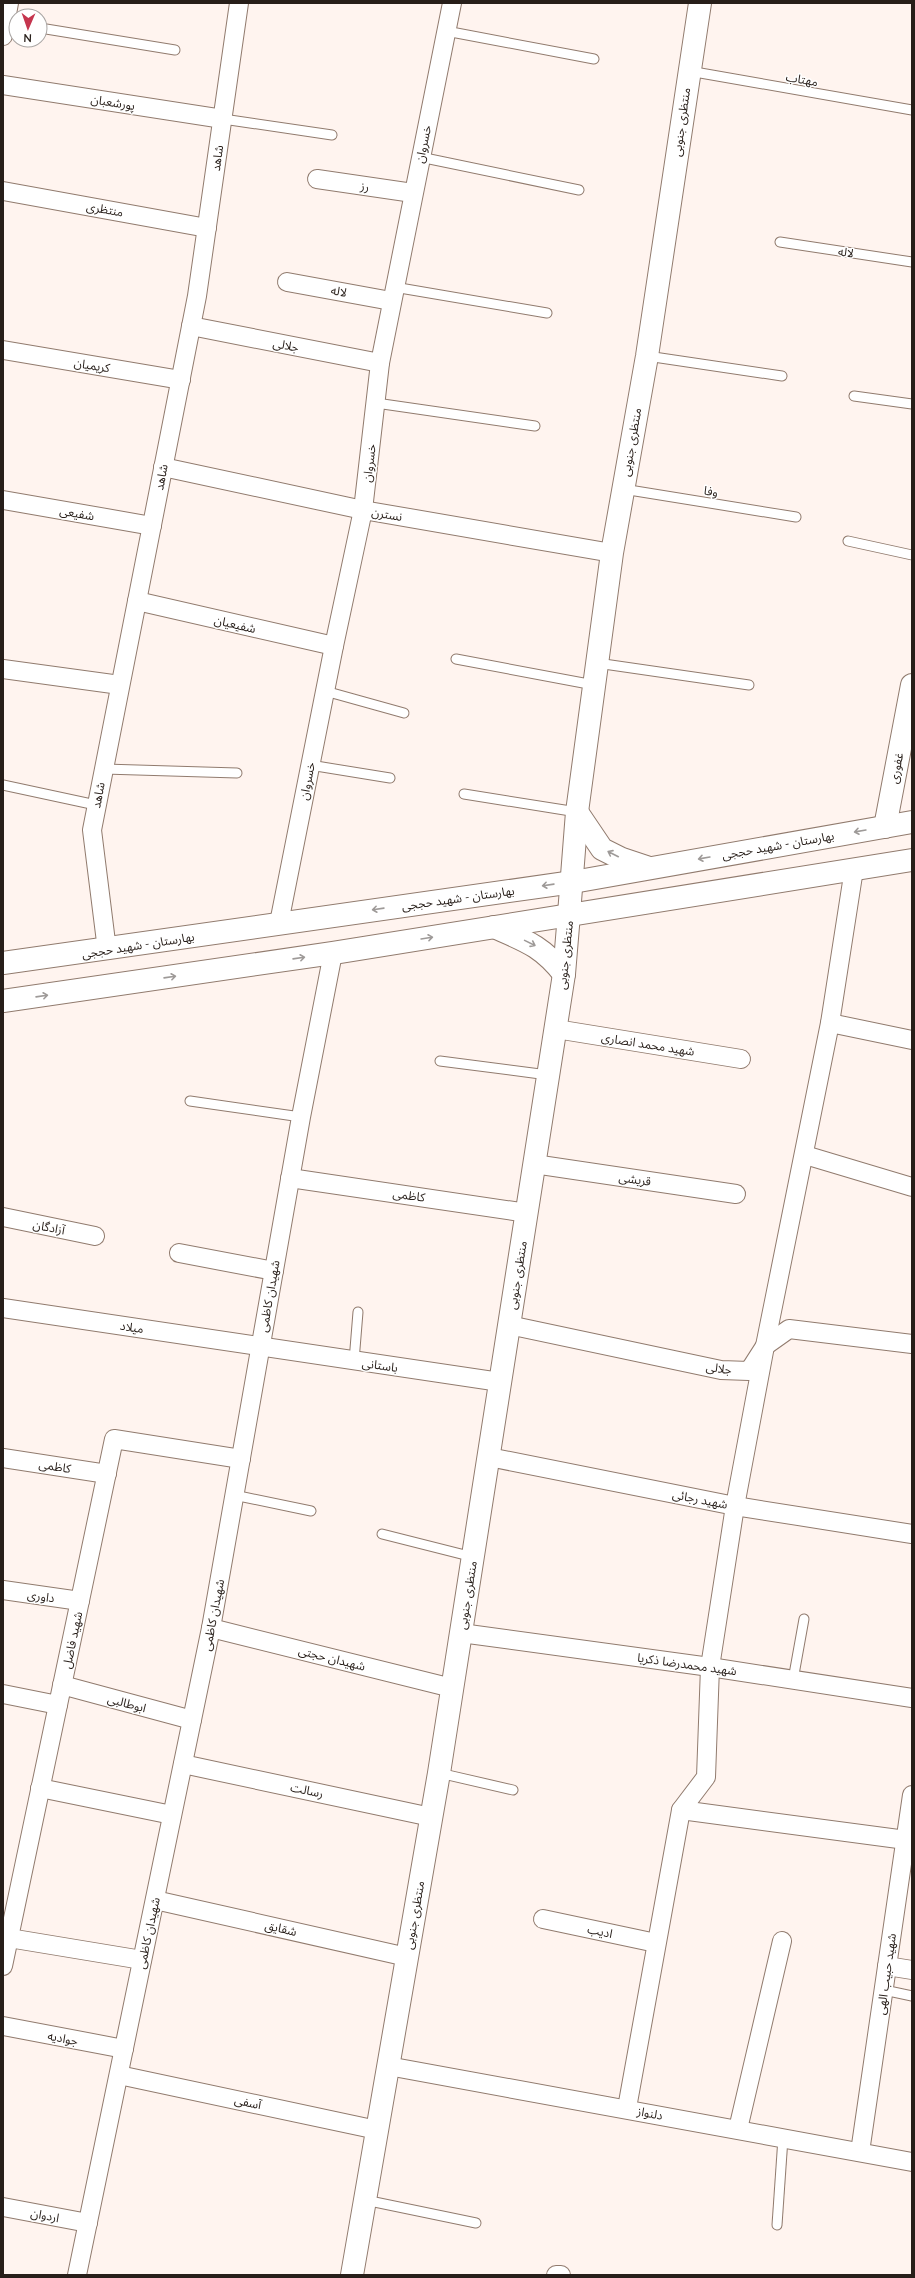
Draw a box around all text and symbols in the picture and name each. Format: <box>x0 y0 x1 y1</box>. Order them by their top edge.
north arrow <box>8 8 48 48</box>
text: N <box>23 32 32 45</box>
street label: مهتاب <box>785 69 819 89</box>
street label: منتظری جنوبی <box>669 87 693 157</box>
street label: پورشعبان <box>90 91 136 114</box>
street label: خسروان <box>412 124 434 164</box>
street label: شاهد <box>208 144 226 172</box>
street label: رز <box>359 178 370 194</box>
street label: منتظری <box>85 198 125 220</box>
street label: لاله <box>837 243 855 261</box>
street label: لاله <box>330 282 348 300</box>
street label: جلالی <box>272 335 300 355</box>
street label: کریمیان <box>73 355 112 375</box>
street label: منتظری جنوبی <box>618 407 644 477</box>
street label: خسروان <box>359 443 379 483</box>
street label: شاهد <box>151 463 171 491</box>
street label: وفا <box>703 482 719 500</box>
street label: شفیعی <box>58 503 95 523</box>
street label: نسترن <box>370 504 404 524</box>
street label: شفیعیان <box>213 612 257 636</box>
street label: غفوری <box>886 751 906 785</box>
street label: خسروان <box>296 761 318 801</box>
street label: شاهد <box>88 781 108 809</box>
one-way arrow <box>854 827 867 835</box>
street label: بهارستان - شهید حججی <box>721 828 835 862</box>
one-way arrow <box>607 850 619 857</box>
one-way arrow <box>698 854 711 862</box>
one-way arrow <box>542 881 555 889</box>
street label: بهارستان - شهید حججی <box>401 883 515 913</box>
one-way arrow <box>372 905 385 913</box>
street label: منتظری جنوبی <box>554 920 576 990</box>
street label: بهارستان - شهید حججی <box>81 929 195 961</box>
one-way arrow <box>420 934 433 942</box>
one-way arrow <box>524 940 536 947</box>
one-way arrow <box>292 954 305 962</box>
one-way arrow <box>163 973 176 981</box>
one-way arrow <box>35 991 48 999</box>
street label: شهید محمد انصاری <box>600 1029 696 1059</box>
street label: قریشی <box>618 1169 652 1189</box>
street label: کاظمی <box>392 1185 427 1205</box>
street label: آزادگان <box>32 1217 67 1238</box>
street label: منتظری جنوبی <box>504 1240 530 1310</box>
street label: شهیدان کاظمی <box>255 1259 283 1333</box>
street label: میلاد <box>119 1318 145 1336</box>
street label: باستانی <box>361 1355 399 1375</box>
street label: جلالی <box>705 1359 733 1377</box>
street label: کاظمی <box>38 1456 73 1476</box>
street label: شهید رجائی <box>671 1486 729 1512</box>
street label: منتظری جنوبی <box>454 1560 480 1630</box>
street label: شهیدان کاظمی <box>199 1578 227 1652</box>
street label: داوری <box>26 1587 56 1605</box>
street label: شهید فاضل <box>59 1610 85 1670</box>
street label: شهیدان حجتی <box>297 1642 367 1674</box>
street label: شهید محمدرضا ذکریا <box>636 1650 738 1678</box>
street label: ابوطالبی <box>106 1691 148 1715</box>
street label: رسالت <box>289 1779 325 1801</box>
street label: منتظری جنوبی <box>401 1880 427 1950</box>
street label: شهیدان کاظمی <box>133 1896 163 1970</box>
street label: شقایق <box>263 1917 298 1940</box>
street label: ادیب <box>586 1921 614 1941</box>
street label: شهید حبیب الهی <box>873 1932 899 2016</box>
street label: جوادیه <box>46 2028 80 2048</box>
street label: آسفی <box>233 2092 263 2112</box>
street label: دلنواز <box>635 2103 664 2123</box>
street label: اردوان <box>29 2205 61 2225</box>

